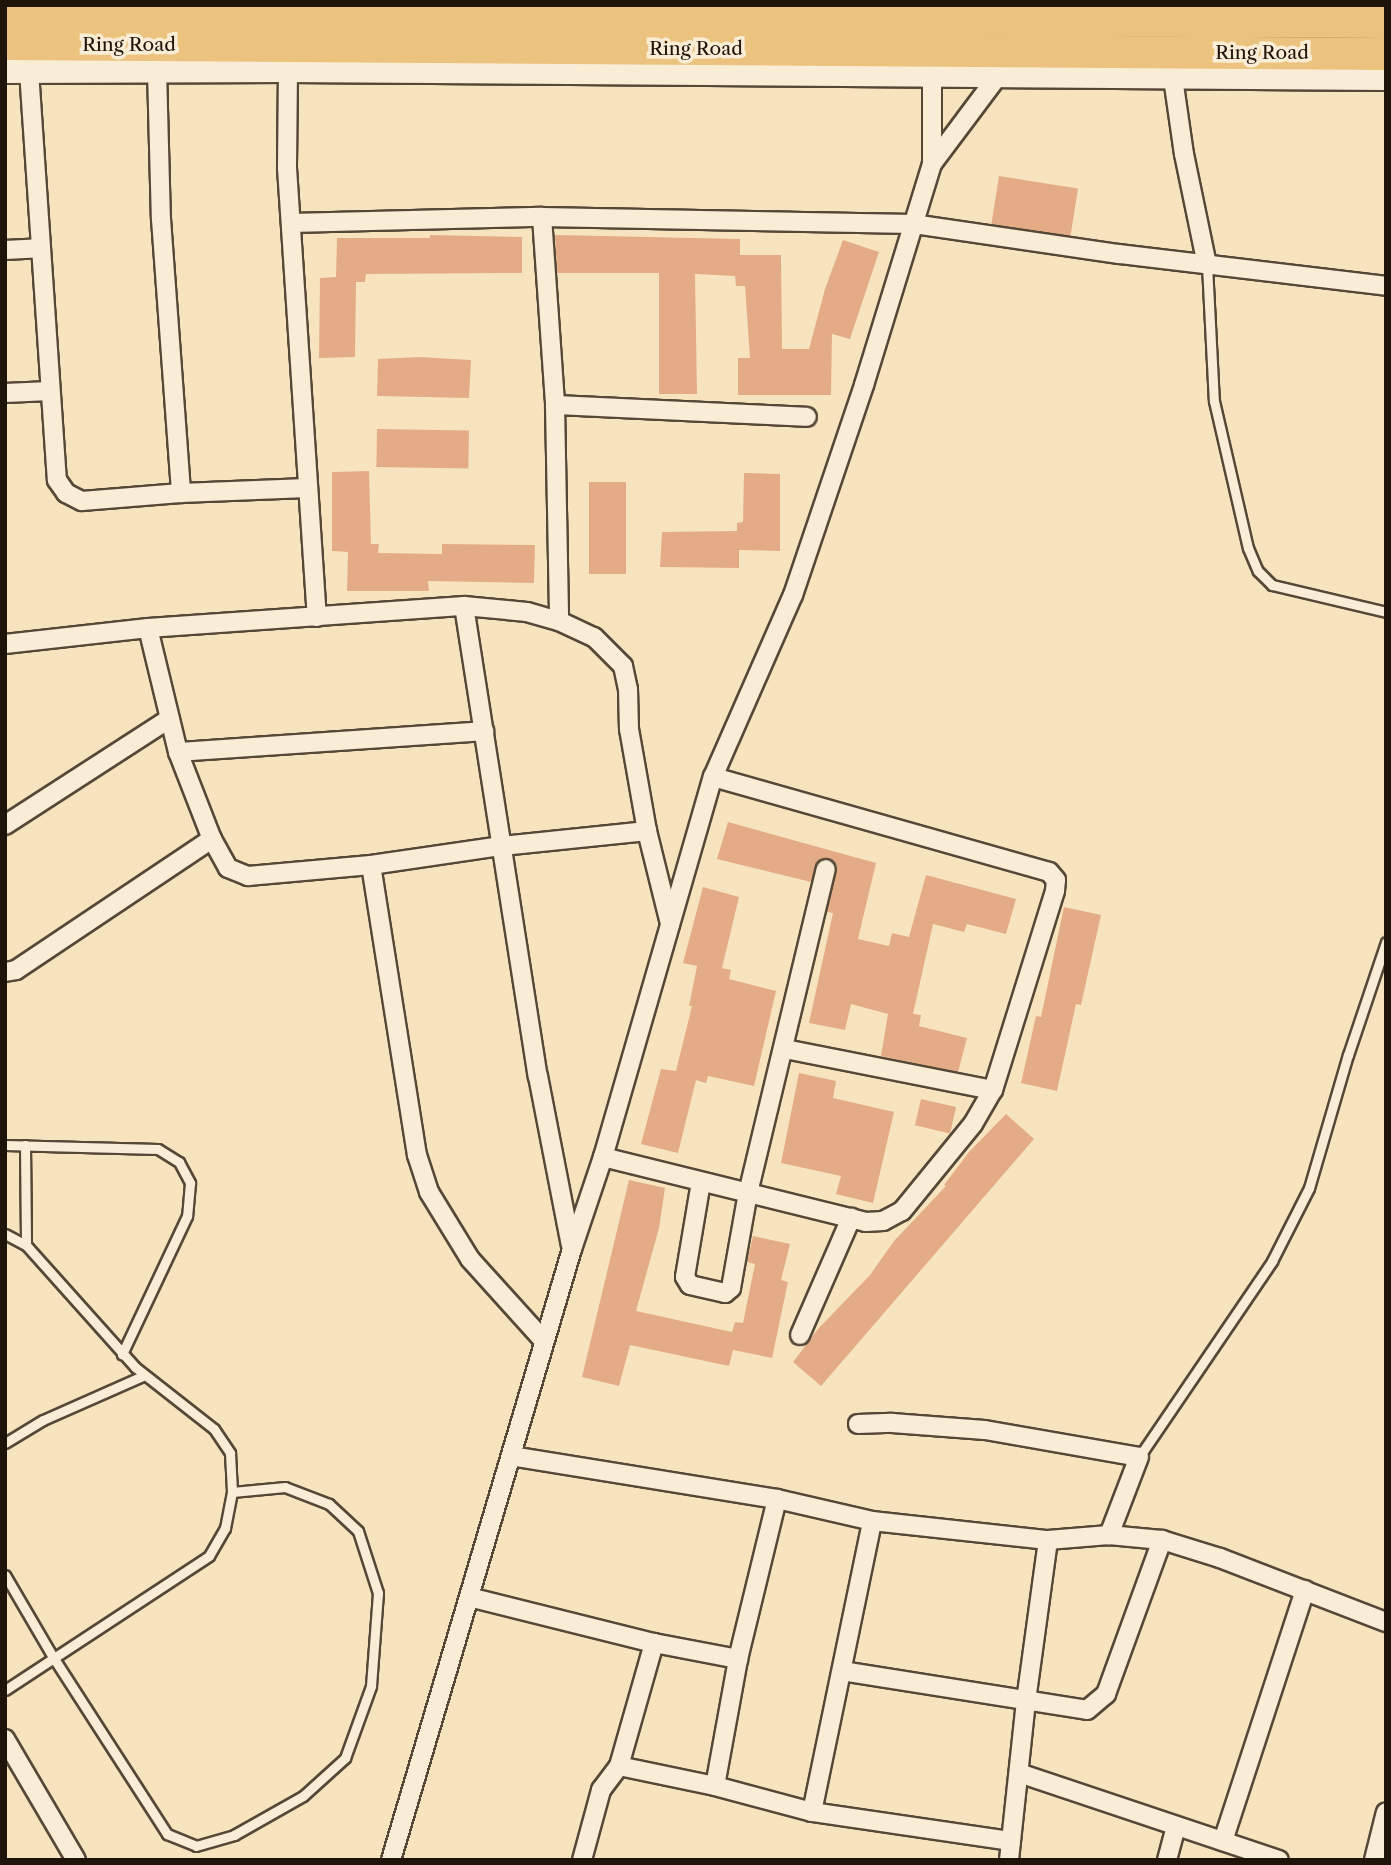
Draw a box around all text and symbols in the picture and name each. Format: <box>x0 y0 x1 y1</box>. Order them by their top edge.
street label: Ring Road <box>82 34 176 56</box>
street label: Ring Road <box>649 38 743 60</box>
street label: Ring Road <box>1215 42 1309 64</box>

